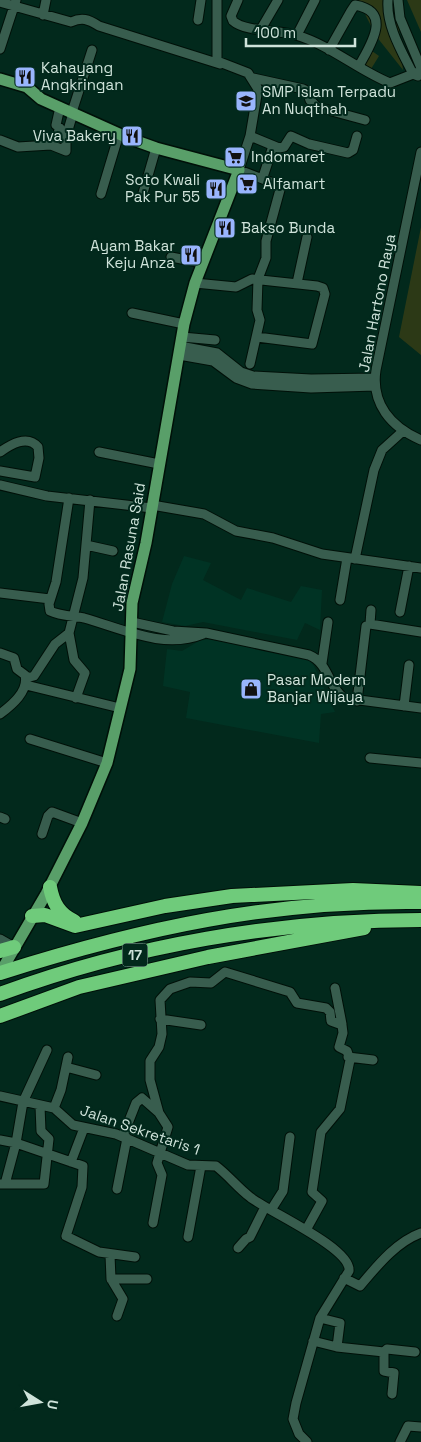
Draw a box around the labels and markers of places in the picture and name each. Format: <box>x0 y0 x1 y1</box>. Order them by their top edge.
place label: Kahayang Angkringan <box>41 58 123 94</box>
restaurant icon: Kahayang Angkringan <box>13 65 37 89</box>
place label: SMP Islam Terpadu An Nuqthah <box>262 82 396 118</box>
school or university icon: SMP Islam Terpadu An Nuqthah <box>234 89 258 113</box>
restaurant icon: Viva Bakery <box>120 124 144 148</box>
place label: Viva Bakery <box>33 126 116 145</box>
supermarket icon: Indomaret <box>223 145 247 169</box>
place label: Indomaret <box>251 147 325 166</box>
place label: Soto Kwali Pak Pur 55 <box>125 170 200 206</box>
supermarket icon: Alfamart <box>235 172 259 196</box>
place label: Alfamart <box>263 174 325 193</box>
restaurant icon: Soto Kwali Pak Pur 55 <box>204 177 228 201</box>
restaurant icon: Bakso Bunda <box>213 216 237 240</box>
place label: Bakso Bunda <box>241 218 335 237</box>
place label: Ayam Bakar Keju Anza <box>90 236 175 272</box>
restaurant icon: Ayam Bakar Keju Anza <box>179 243 203 267</box>
place label: Pasar Modern Banjar Wijaya <box>267 670 366 706</box>
shop icon: Pasar Modern Banjar Wijaya <box>239 677 263 701</box>

